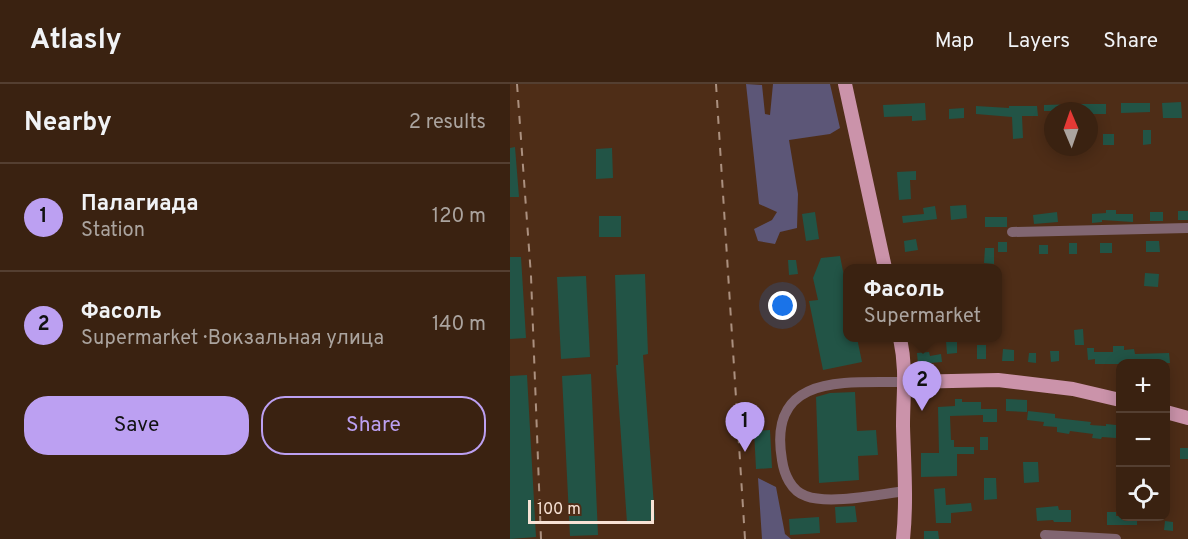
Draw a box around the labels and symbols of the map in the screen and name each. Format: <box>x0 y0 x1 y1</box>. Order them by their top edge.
north arrow <box>1044 102 1098 156</box>
your location <box>768 291 797 320</box>
pin: 2 <box>902 362 942 411</box>
pin: 1 <box>726 402 764 452</box>
scale bar <box>528 497 654 524</box>

